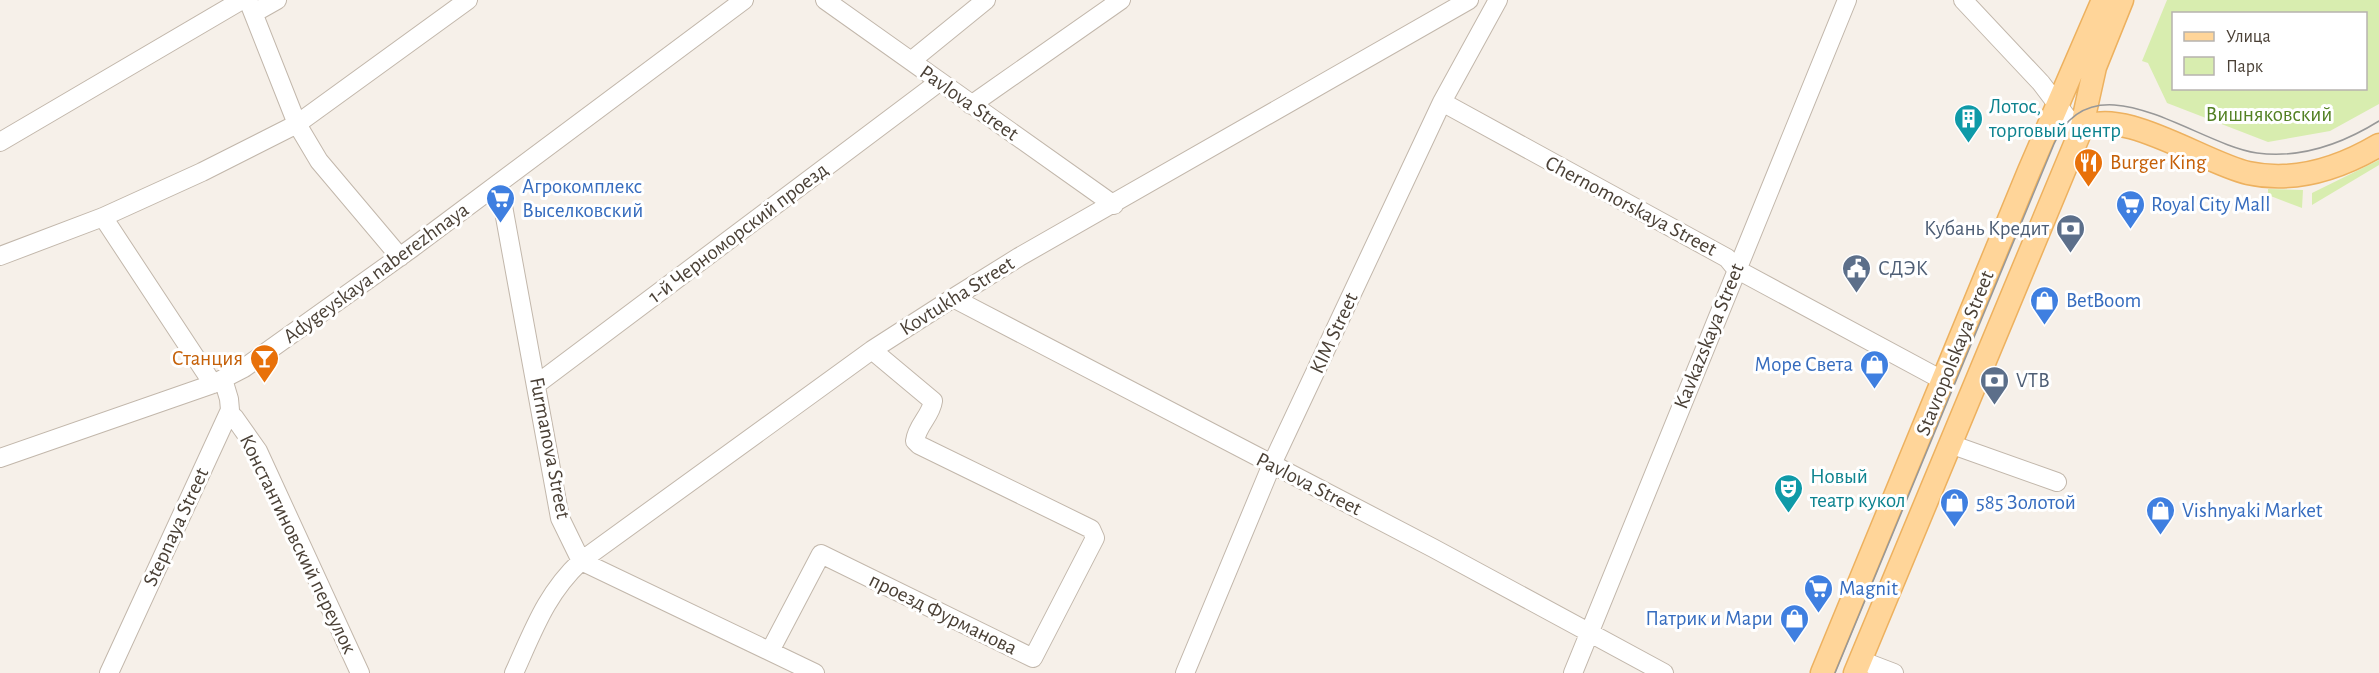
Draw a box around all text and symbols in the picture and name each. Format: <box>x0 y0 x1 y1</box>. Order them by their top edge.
legend <box>2172 12 2367 90</box>
text: Улица <box>2226 28 2271 46</box>
text: Парк <box>2226 58 2264 76</box>
street label: Pavlova Street <box>916 61 1022 145</box>
place label: Лотос, торговый центр <box>1988 96 2121 141</box>
building icon: Лотос, торговый центр <box>1952 102 1984 144</box>
park label: Вишняковский <box>2206 104 2332 125</box>
restaurant icon: Burger King <box>2073 146 2105 188</box>
street label: Chernomorskaya Street <box>1542 152 1720 260</box>
place label: Burger King <box>2110 152 2207 173</box>
street label: 1-й Черноморский проезд <box>644 159 832 307</box>
place label: Агрокомплекс Выселковский <box>522 176 643 221</box>
supermarket icon: Агрокомплекс Выселковский <box>485 182 517 224</box>
supermarket icon: Royal City Mall <box>2114 188 2146 230</box>
place label: Royal City Mall <box>2151 194 2270 215</box>
street label: Adygeyskaya naberezhnaya <box>279 199 473 347</box>
bank icon: Кубань Кредит <box>2054 212 2086 254</box>
place label: Кубань Кредит <box>1924 218 2049 239</box>
street label: Kovtukha Street <box>896 252 1018 339</box>
public building icon: СДЭК <box>1841 252 1873 294</box>
place label: СДЭК <box>1878 258 1928 279</box>
street label: Kavkazskaya Street <box>1670 260 1748 412</box>
street label: Stavropolskaya Street <box>1912 267 1998 438</box>
shop icon: BetBoom <box>2029 284 2061 326</box>
street label: KIM Street <box>1306 289 1362 377</box>
place label: BetBoom <box>2066 290 2141 311</box>
bar icon: Станция <box>248 342 280 384</box>
place label: Станция <box>172 348 243 369</box>
shop icon: Море Света <box>1858 348 1890 390</box>
place label: Море Света <box>1754 354 1853 375</box>
bank icon: VTB <box>1979 364 2011 406</box>
place label: VTB <box>2016 370 2049 391</box>
street label: Furmanova Street <box>526 375 574 521</box>
street label: Константиновский переулок <box>236 431 360 657</box>
street label: Pavlova Street <box>1253 449 1365 520</box>
street label: Stepnaya Street <box>139 464 213 589</box>
place label: Новый театр кукол <box>1809 466 1906 511</box>
theatre icon: Новый театр кукол <box>1773 472 1805 514</box>
shop icon: 585 Золотой <box>1939 486 1971 528</box>
place label: 585 Золотой <box>1976 492 2076 513</box>
shop icon: Vishnyaki Market <box>2145 494 2177 536</box>
place label: Vishnyaki Market <box>2182 500 2323 521</box>
street label: проезд Фурманова <box>866 569 1021 659</box>
supermarket icon: Magnit <box>1802 572 1834 614</box>
place label: Magnit <box>1839 578 1898 599</box>
shop icon: Патрик и Мари <box>1778 602 1810 644</box>
place label: Патрик и Мари <box>1645 608 1773 629</box>

